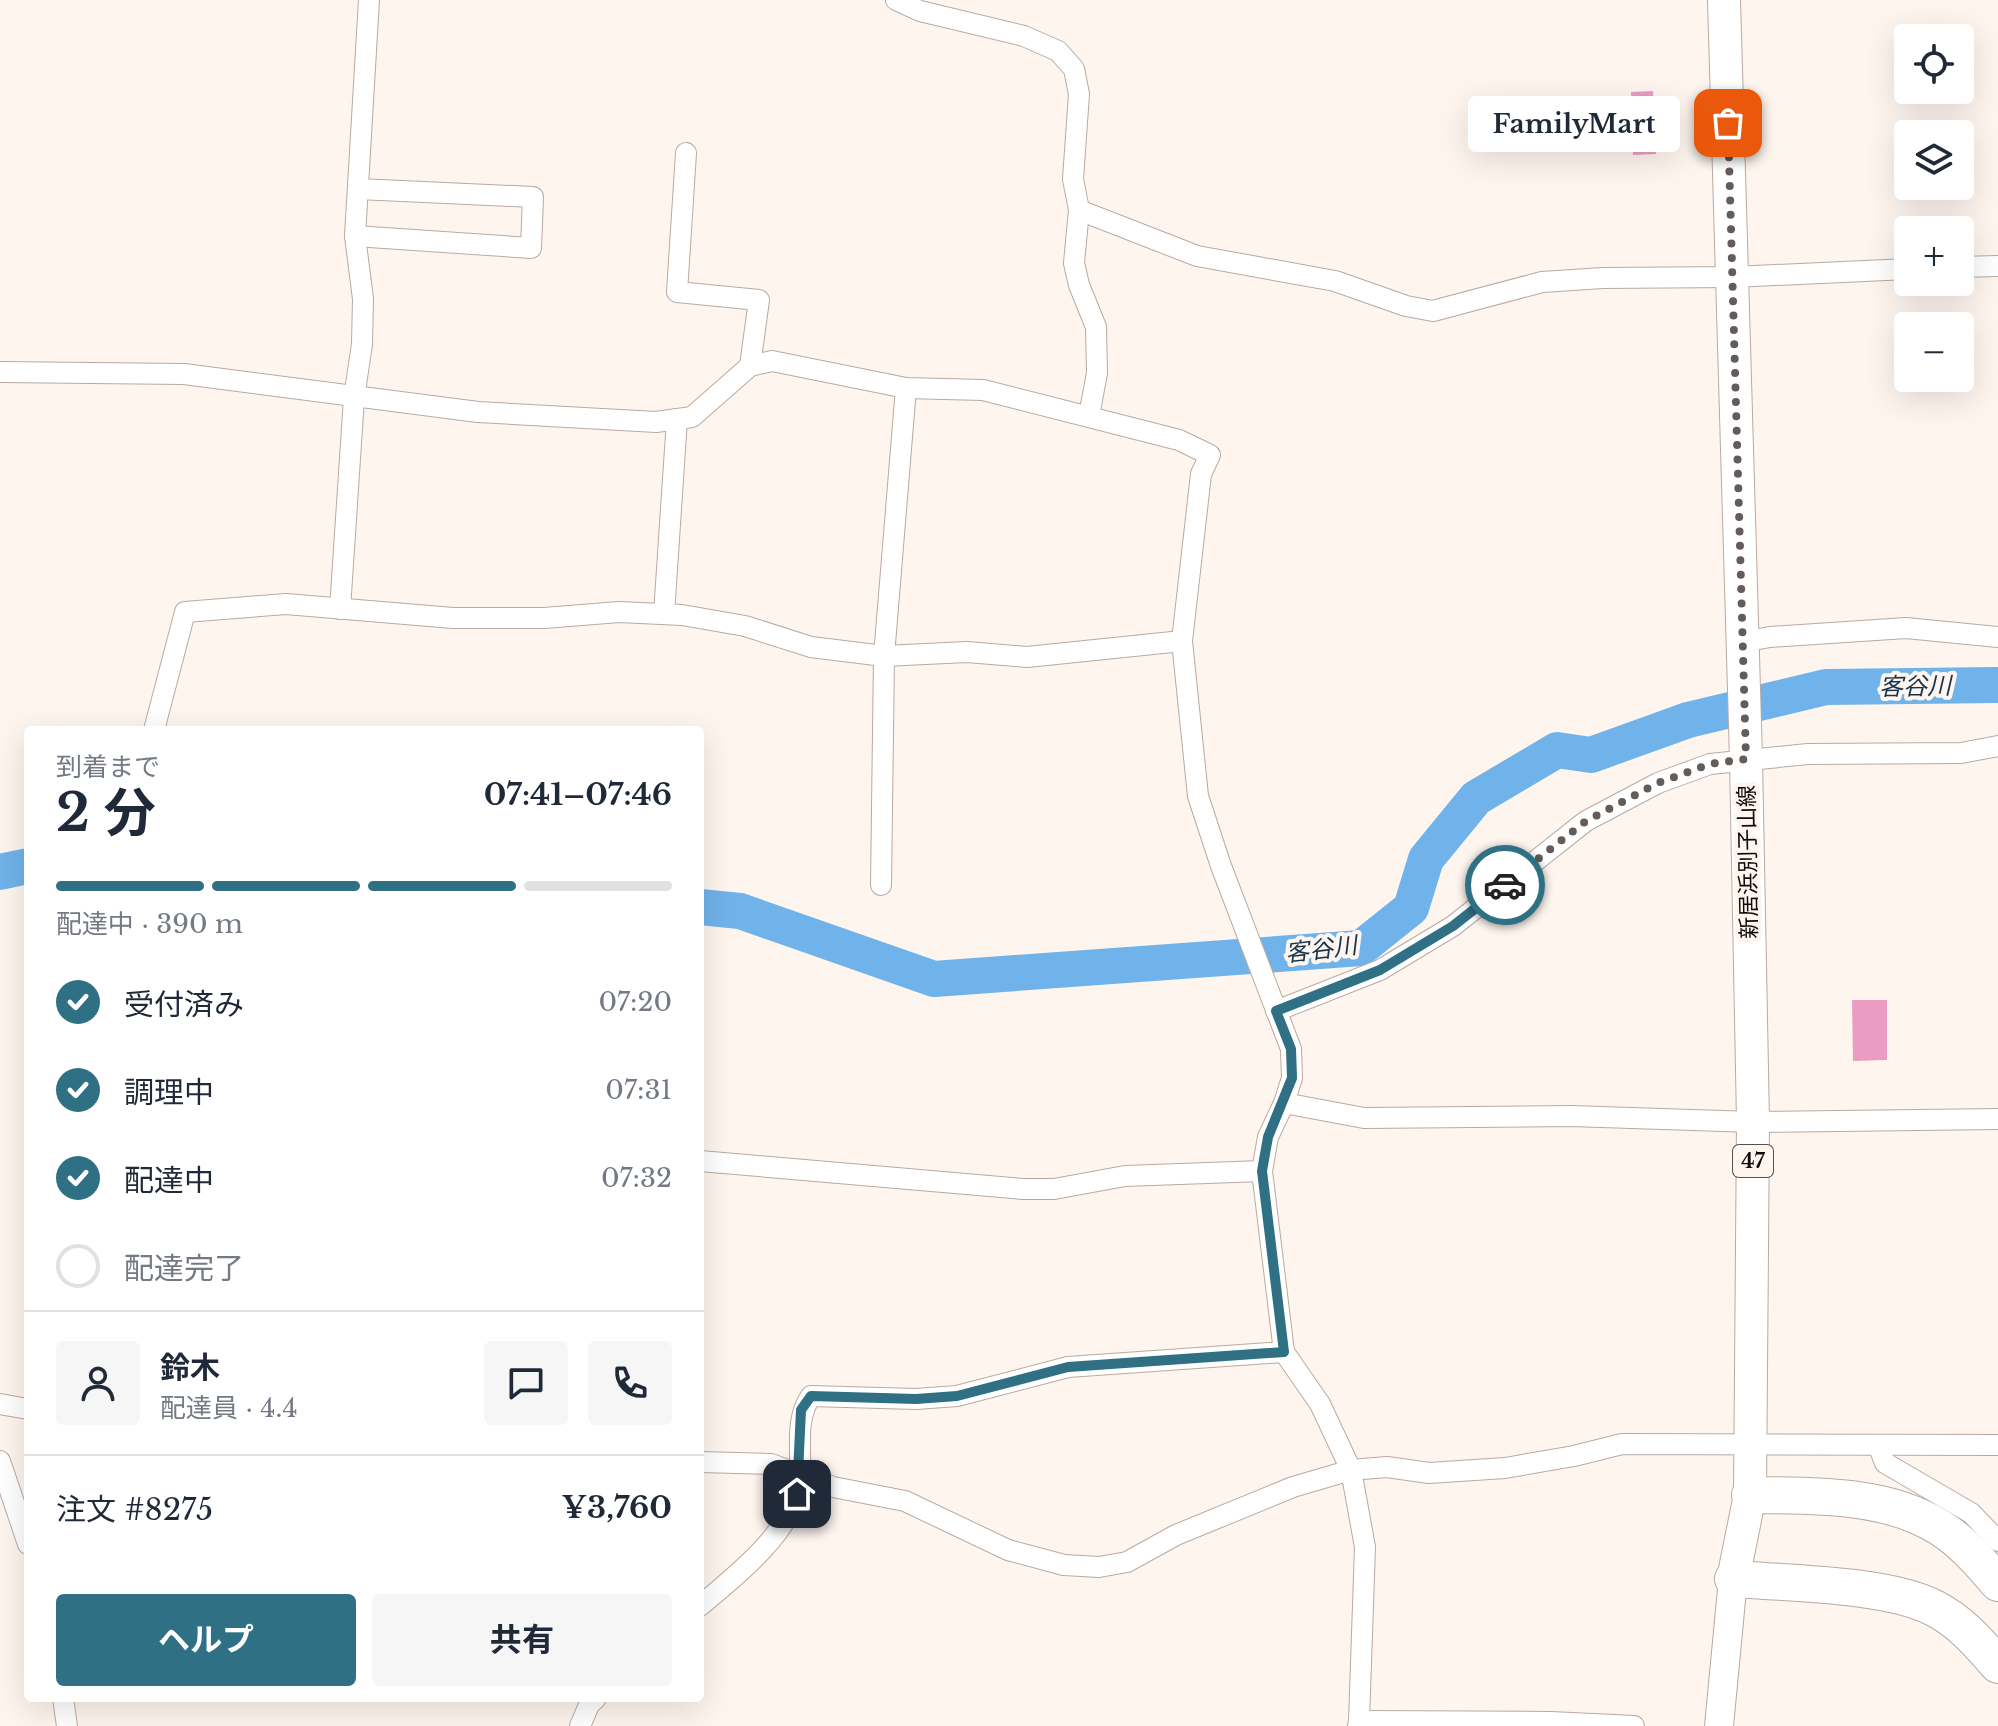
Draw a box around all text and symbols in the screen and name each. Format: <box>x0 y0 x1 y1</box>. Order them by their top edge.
map controls <box>1894 24 1974 392</box>
button: locate <box>1894 24 1974 104</box>
pin <box>1694 89 1762 157</box>
callout: FamilyMart <box>1468 95 1680 151</box>
icon: bag <box>1706 101 1750 145</box>
text: FamilyMart <box>1493 108 1655 140</box>
button: layers <box>1894 120 1974 200</box>
button: + <box>1894 216 1974 296</box>
button: − <box>1894 312 1974 392</box>
water label: 客谷川 <box>1879 671 1954 701</box>
text: 到着まで <box>56 751 160 783</box>
text: 07:41–07:46 <box>484 776 672 813</box>
text: 2 分 <box>56 781 156 845</box>
street label: 新居浜別子山線 <box>1733 785 1763 939</box>
courier <box>1465 845 1545 925</box>
icon: car <box>1483 863 1527 907</box>
text: 配達中 · 390 m <box>56 908 243 940</box>
water label: 客谷川 <box>1284 930 1361 968</box>
icon: check <box>56 980 100 1024</box>
text: 受付済み <box>124 986 244 1023</box>
text: 07:20 <box>598 986 672 1018</box>
icon: check <box>56 1068 100 1112</box>
text: 調理中 <box>124 1074 214 1111</box>
text: 07:31 <box>605 1074 672 1106</box>
road number: 47 <box>1733 1145 1773 1177</box>
icon: check <box>56 1156 100 1200</box>
text: 配達中 <box>124 1162 214 1199</box>
text: 07:32 <box>601 1162 672 1194</box>
text: 配達完了 <box>124 1250 244 1287</box>
button: person <box>56 1341 140 1425</box>
button: chat <box>484 1341 568 1425</box>
button: phone <box>588 1341 672 1425</box>
text: 鈴木 <box>160 1349 220 1386</box>
text: 配達員 · 4.4 <box>160 1392 298 1424</box>
pin <box>763 1460 831 1528</box>
icon: home <box>775 1472 819 1516</box>
text: ¥3,760 <box>562 1489 672 1526</box>
text: 注文 #8275 <box>56 1491 213 1528</box>
button: ヘルプ <box>56 1594 356 1686</box>
button: 共有 <box>372 1594 672 1686</box>

